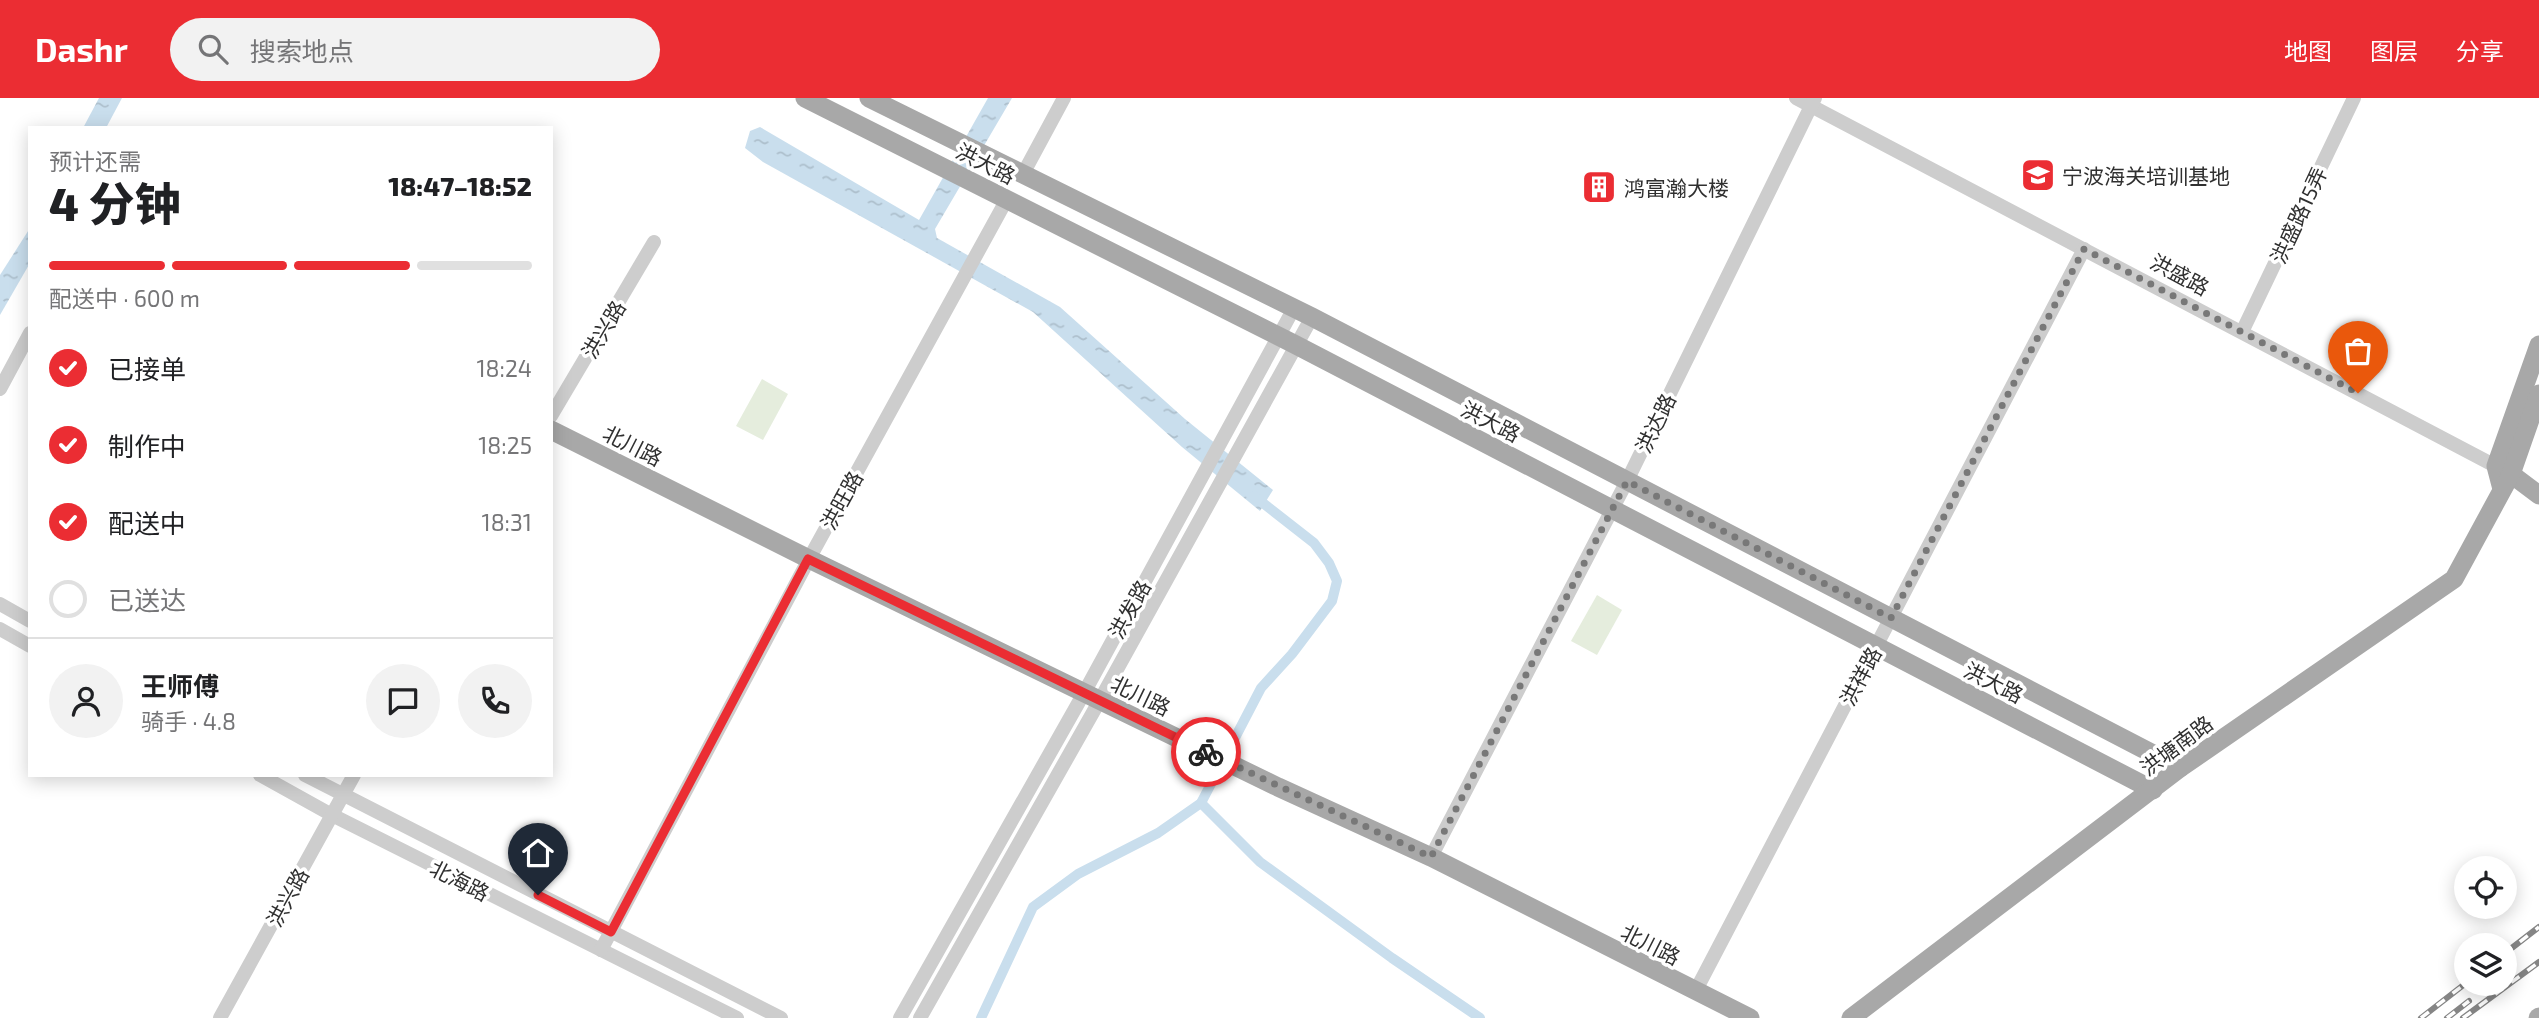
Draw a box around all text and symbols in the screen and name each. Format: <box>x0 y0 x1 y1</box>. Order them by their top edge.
search box <box>170 18 660 81</box>
text: Dashr <box>35 29 128 69</box>
icon: search <box>194 30 232 68</box>
text: 搜索地点 <box>250 35 354 66</box>
text: 地图 <box>2284 36 2332 65</box>
text: 图层 <box>2370 36 2418 65</box>
text: 分享 <box>2456 36 2504 65</box>
street label: 洪大路 <box>952 138 1020 188</box>
text: 预计还需 <box>49 147 141 175</box>
school or university icon: 宁波海关培训基地 <box>2019 156 2057 194</box>
place label: 宁波海关培训基地 <box>2062 163 2230 188</box>
street label: 洪盛路15弄 <box>2265 163 2331 267</box>
building icon: 鸿富瀚大楼 <box>1580 168 1618 206</box>
text: 18:47–18:52 <box>388 170 532 201</box>
text: 4 分钟 <box>49 175 181 230</box>
place label: 鸿富瀚大楼 <box>1624 175 1729 200</box>
street label: 洪盛路 <box>2146 248 2214 300</box>
text: 配送中 · 600 m <box>49 284 200 312</box>
street label: 洪兴路 <box>576 296 630 362</box>
pin <box>2328 321 2388 393</box>
icon: bag <box>2339 332 2377 370</box>
icon: check <box>49 349 87 387</box>
text: 已接单 <box>108 353 186 384</box>
text: 18:24 <box>476 354 532 382</box>
street label: 洪达路 <box>1630 389 1680 457</box>
street label: 洪大路 <box>1457 396 1525 446</box>
street label: 北川路 <box>599 420 667 470</box>
icon: check <box>49 426 87 464</box>
text: 制作中 <box>108 430 186 461</box>
text: 18:25 <box>478 431 532 459</box>
street label: 洪旺路 <box>815 466 867 534</box>
icon: check <box>49 503 87 541</box>
text: 配送中 <box>108 507 186 538</box>
text: 18:31 <box>482 508 532 536</box>
street label: 洪发路 <box>1103 575 1155 643</box>
text: 已送达 <box>108 584 186 615</box>
street label: 洪祥路 <box>1834 642 1886 710</box>
street label: 洪大路 <box>1960 657 2028 707</box>
button: person <box>49 664 123 738</box>
button: chat <box>366 664 440 738</box>
button: phone <box>458 664 532 738</box>
text: 王师傅 <box>141 670 219 701</box>
street label: 北川路 <box>1107 670 1175 720</box>
text: 骑手 · 4.8 <box>141 707 236 735</box>
street label: 洪塘南路 <box>2135 710 2217 780</box>
courier <box>1171 717 1241 787</box>
icon: bike <box>1187 733 1225 771</box>
pin <box>508 823 568 895</box>
icon: home <box>519 834 557 872</box>
street label: 北海路 <box>426 855 494 905</box>
map controls <box>2454 856 2517 996</box>
button: locate <box>2454 856 2517 919</box>
street label: 洪兴路 <box>261 863 313 931</box>
street label: 北川路 <box>1617 919 1685 969</box>
button: layers <box>2454 933 2517 996</box>

